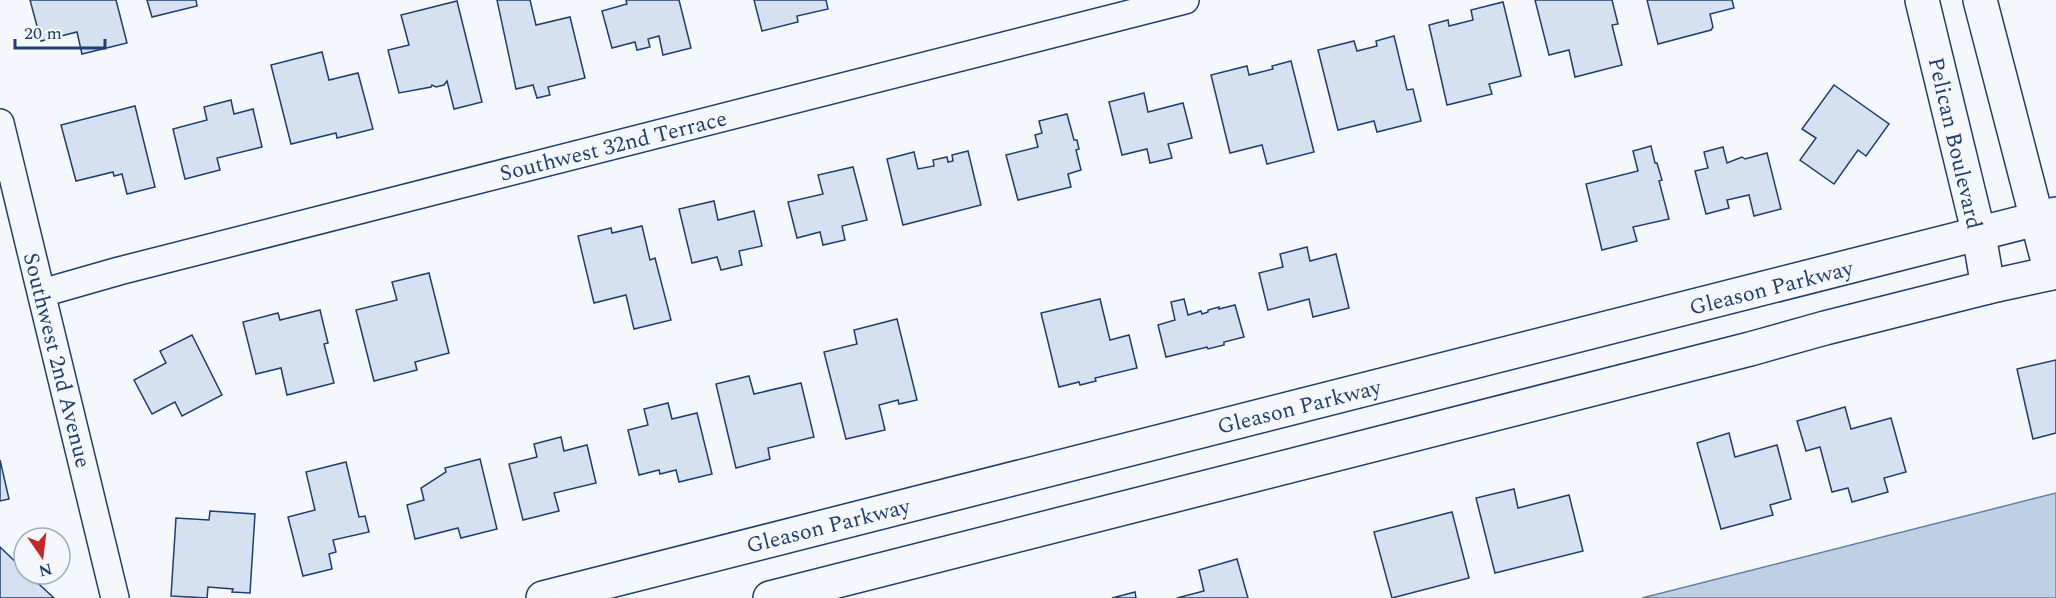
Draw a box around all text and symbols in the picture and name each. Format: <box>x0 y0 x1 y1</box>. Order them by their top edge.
scale bar <box>15 12 105 50</box>
text: 20 m <box>24 20 62 47</box>
street label: Pelican Boulevard <box>1919 54 1990 233</box>
street label: Southwest 32nd Terrace <box>496 102 730 191</box>
street label: Southwest 2nd Avenue <box>14 249 99 471</box>
street label: Gleason Parkway <box>1686 252 1858 325</box>
street label: Gleason Parkway <box>1214 371 1386 444</box>
street label: Gleason Parkway <box>743 490 915 563</box>
north arrow <box>12 526 72 586</box>
text: N <box>36 556 55 583</box>

